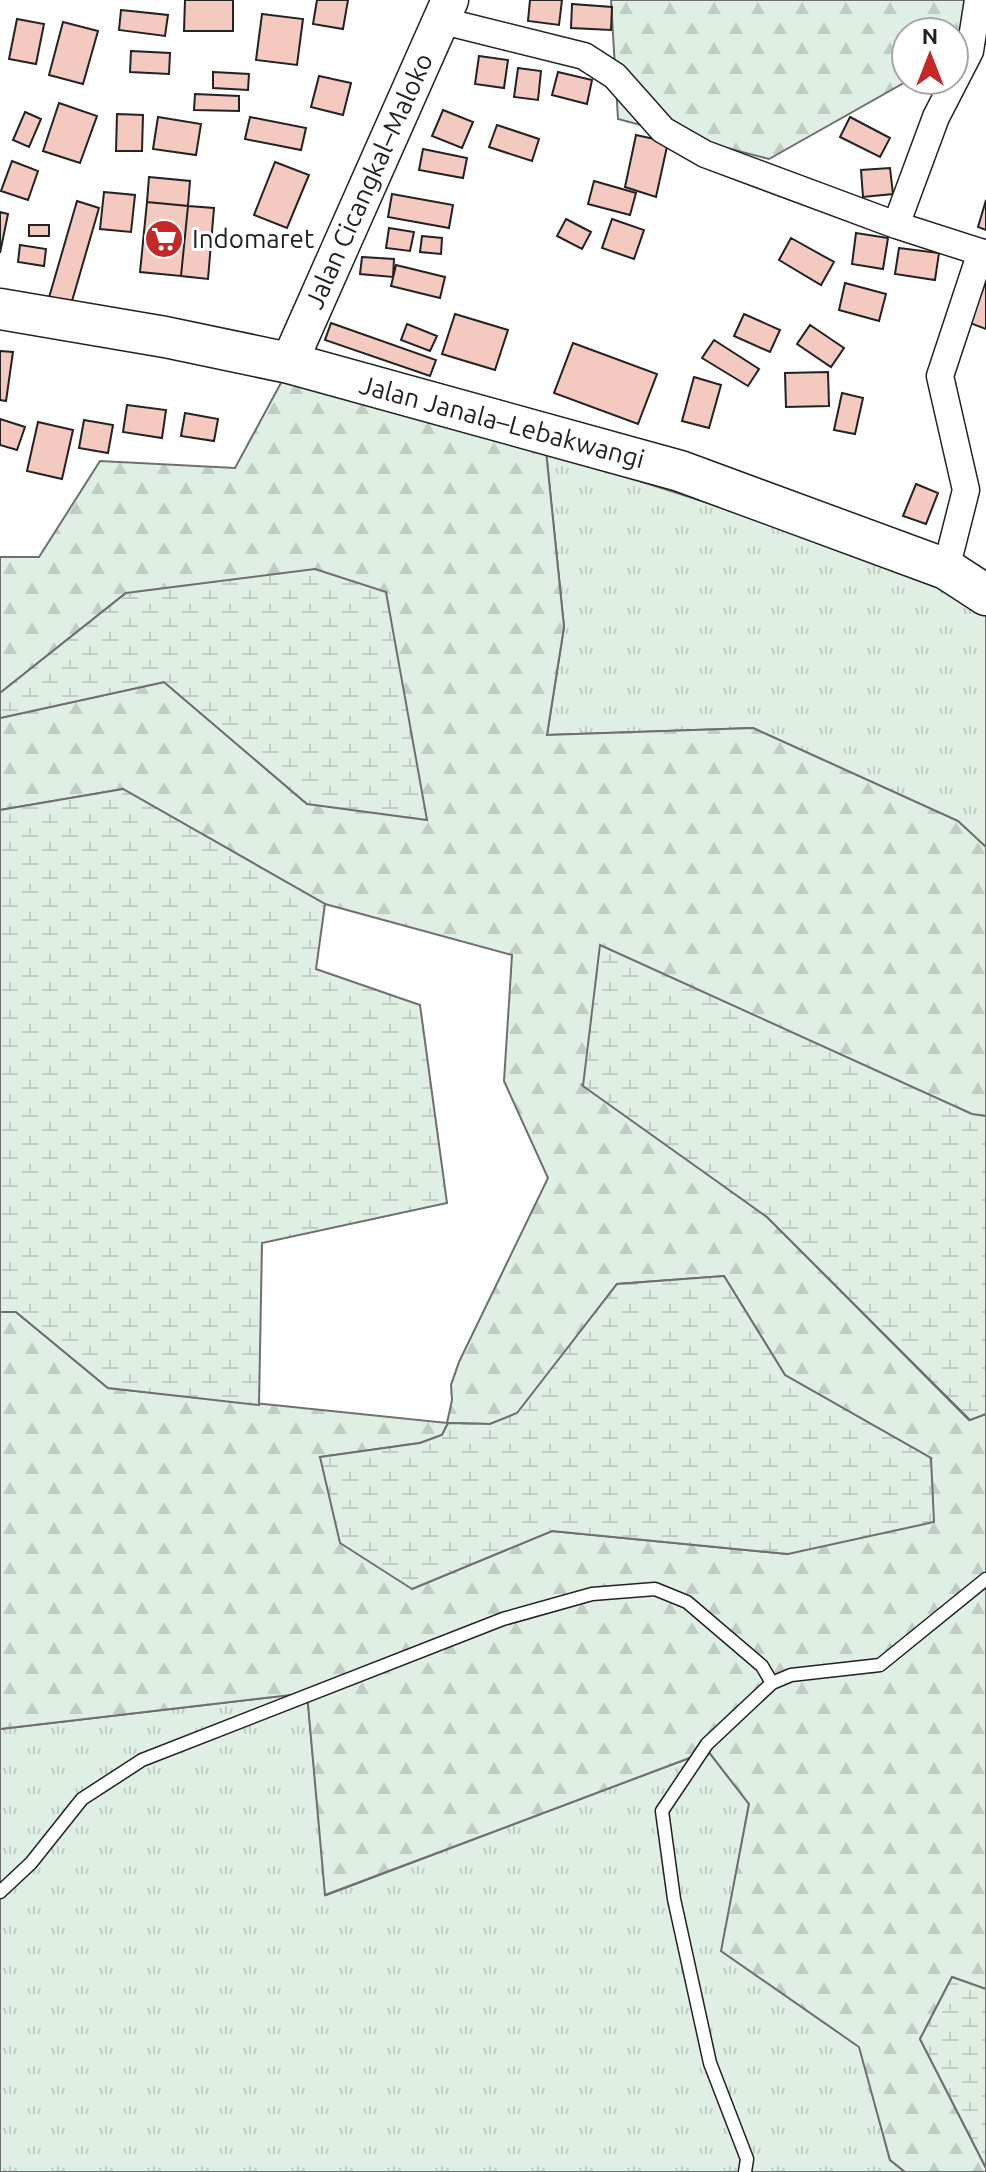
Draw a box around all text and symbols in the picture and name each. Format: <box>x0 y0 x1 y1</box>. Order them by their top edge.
north arrow <box>890 16 970 96</box>
text: N <box>922 23 938 48</box>
street label: Jalan Cicangkal–Maloko <box>299 49 438 313</box>
supermarket icon: Indomaret <box>143 218 185 260</box>
place label: Indomaret <box>192 224 314 253</box>
street label: Jalan Janala–Lebakwangi <box>357 370 648 474</box>

